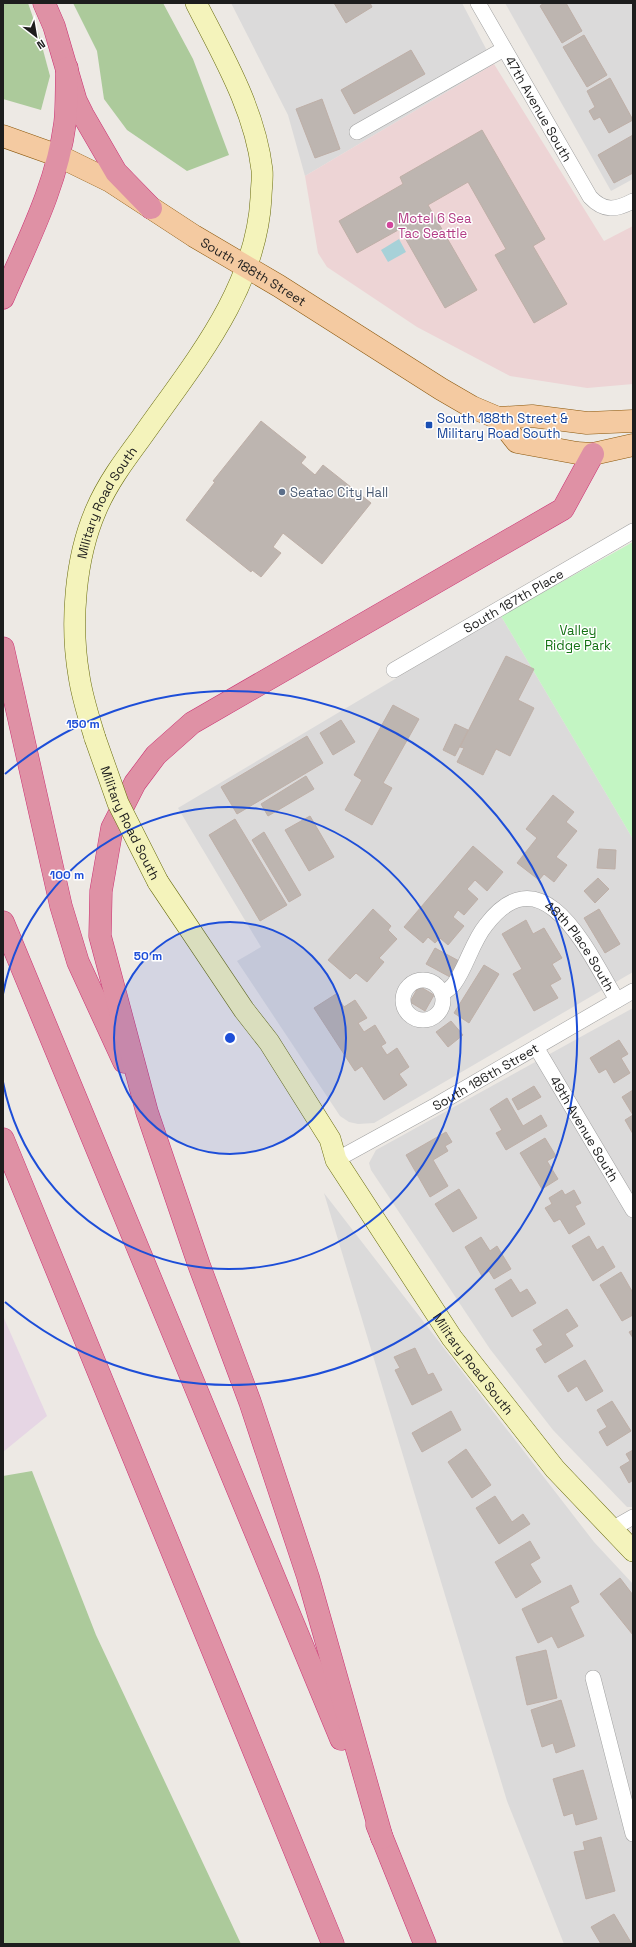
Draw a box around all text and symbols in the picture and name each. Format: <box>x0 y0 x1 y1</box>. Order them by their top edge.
north arrow <box>16 16 56 56</box>
text: N <box>34 37 48 52</box>
street label: 47th Avenue South <box>502 53 576 165</box>
place label: Motel 6 Sea Tac Seattle <box>398 210 472 242</box>
marker: Motel 6 Sea Tac Seattle <box>385 220 395 230</box>
street label: South 188th Street <box>198 233 310 310</box>
place label: South 188th Street & Military Road South <box>437 410 568 442</box>
marker: South 188th Street & Military Road South <box>424 420 434 430</box>
street label: Military Road South <box>73 443 141 560</box>
place label: Seatac City Hall <box>290 484 388 501</box>
marker: Seatac City Hall <box>277 487 287 497</box>
street label: South 187th Place <box>460 565 566 636</box>
park label: Valley Ridge Park <box>545 622 611 654</box>
text: 150 m <box>66 716 100 732</box>
street label: Military Road South <box>97 764 164 883</box>
text: 100 m <box>50 867 84 883</box>
street label: 48th Place South <box>542 897 618 994</box>
text: 50 m <box>134 948 162 964</box>
centre of rings <box>223 1031 237 1045</box>
street label: South 186th Street <box>429 1039 541 1114</box>
street label: 49th Avenue South <box>546 1073 623 1185</box>
street label: Military Road South <box>429 1309 517 1418</box>

